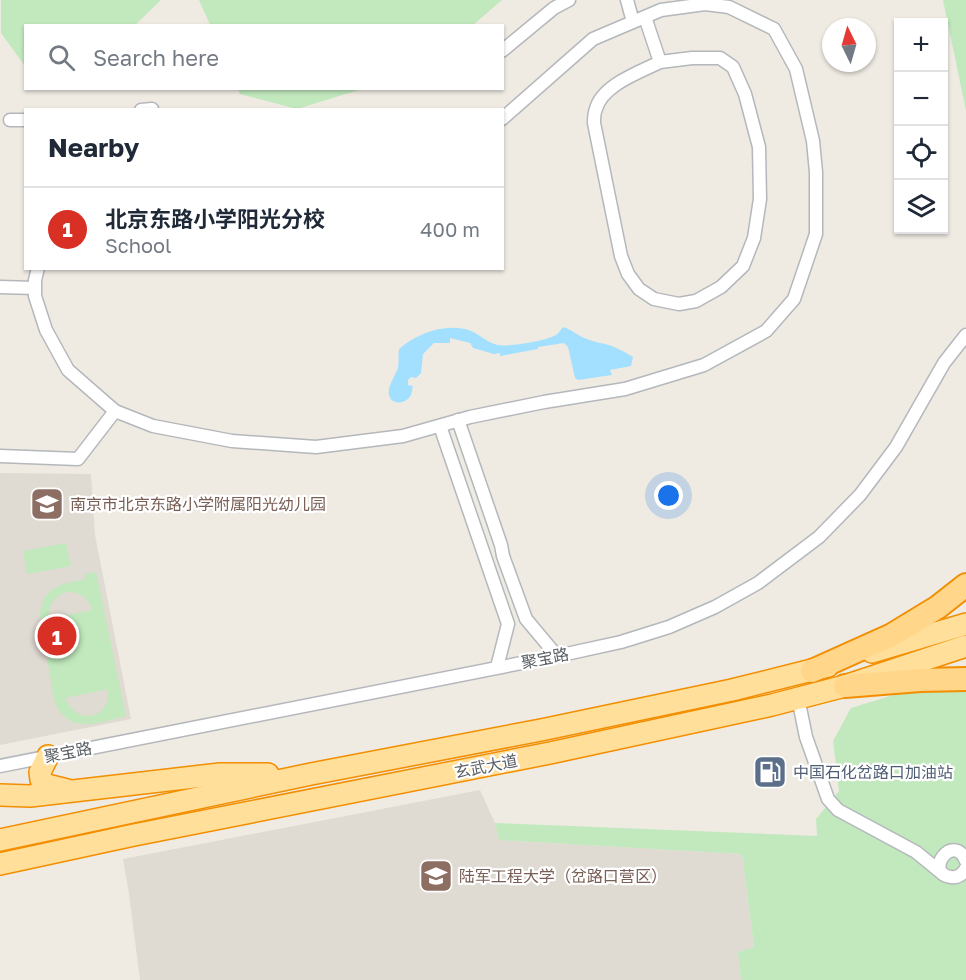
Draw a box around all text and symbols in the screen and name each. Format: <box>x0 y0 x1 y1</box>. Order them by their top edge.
north arrow <box>822 18 876 72</box>
map controls <box>894 18 948 234</box>
button: + <box>894 18 948 72</box>
search box <box>24 24 504 90</box>
icon: search <box>45 41 78 74</box>
text: Search here <box>93 44 219 71</box>
button: − <box>894 72 948 126</box>
button: locate <box>894 126 948 180</box>
text: Nearby <box>48 132 139 163</box>
button: layers <box>894 180 948 234</box>
text: 北京东路小学阳光分校 <box>105 205 325 232</box>
text: 1 <box>62 217 73 241</box>
text: 400 m <box>420 217 480 241</box>
text: School <box>105 233 171 257</box>
your location <box>654 481 683 510</box>
school or university icon: 南京市北京东路小学附属阳光幼儿园 <box>29 486 65 522</box>
place label: 南京市北京东路小学附属阳光幼儿园 <box>70 494 326 514</box>
pin: 1 <box>38 614 76 658</box>
street label: 聚宝路 <box>520 644 570 672</box>
street label: 聚宝路 <box>43 738 93 766</box>
street label: 玄武大道 <box>453 750 519 782</box>
fuel station icon: 中国石化岔路口加油站 <box>752 754 788 790</box>
place label: 中国石化岔路口加油站 <box>793 762 953 782</box>
school or university icon: 陆军工程大学（岔路口营区） <box>418 858 454 894</box>
place label: 陆军工程大学（岔路口营区） <box>459 866 667 886</box>

